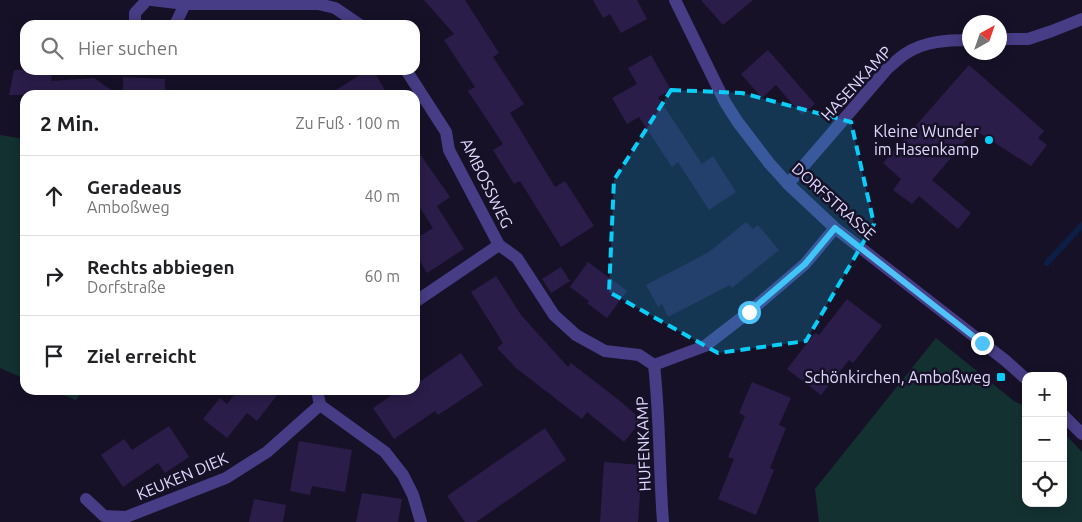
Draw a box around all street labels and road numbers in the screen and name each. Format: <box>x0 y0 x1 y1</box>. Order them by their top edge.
street label: HASENKAMP <box>817 42 895 124</box>
street label: AMBOSSWEG <box>457 135 517 231</box>
street label: DORFSTRASSE <box>789 159 879 243</box>
street label: HUFENKAMP <box>632 396 654 492</box>
street label: KEUKEN DIEK <box>134 449 231 503</box>

